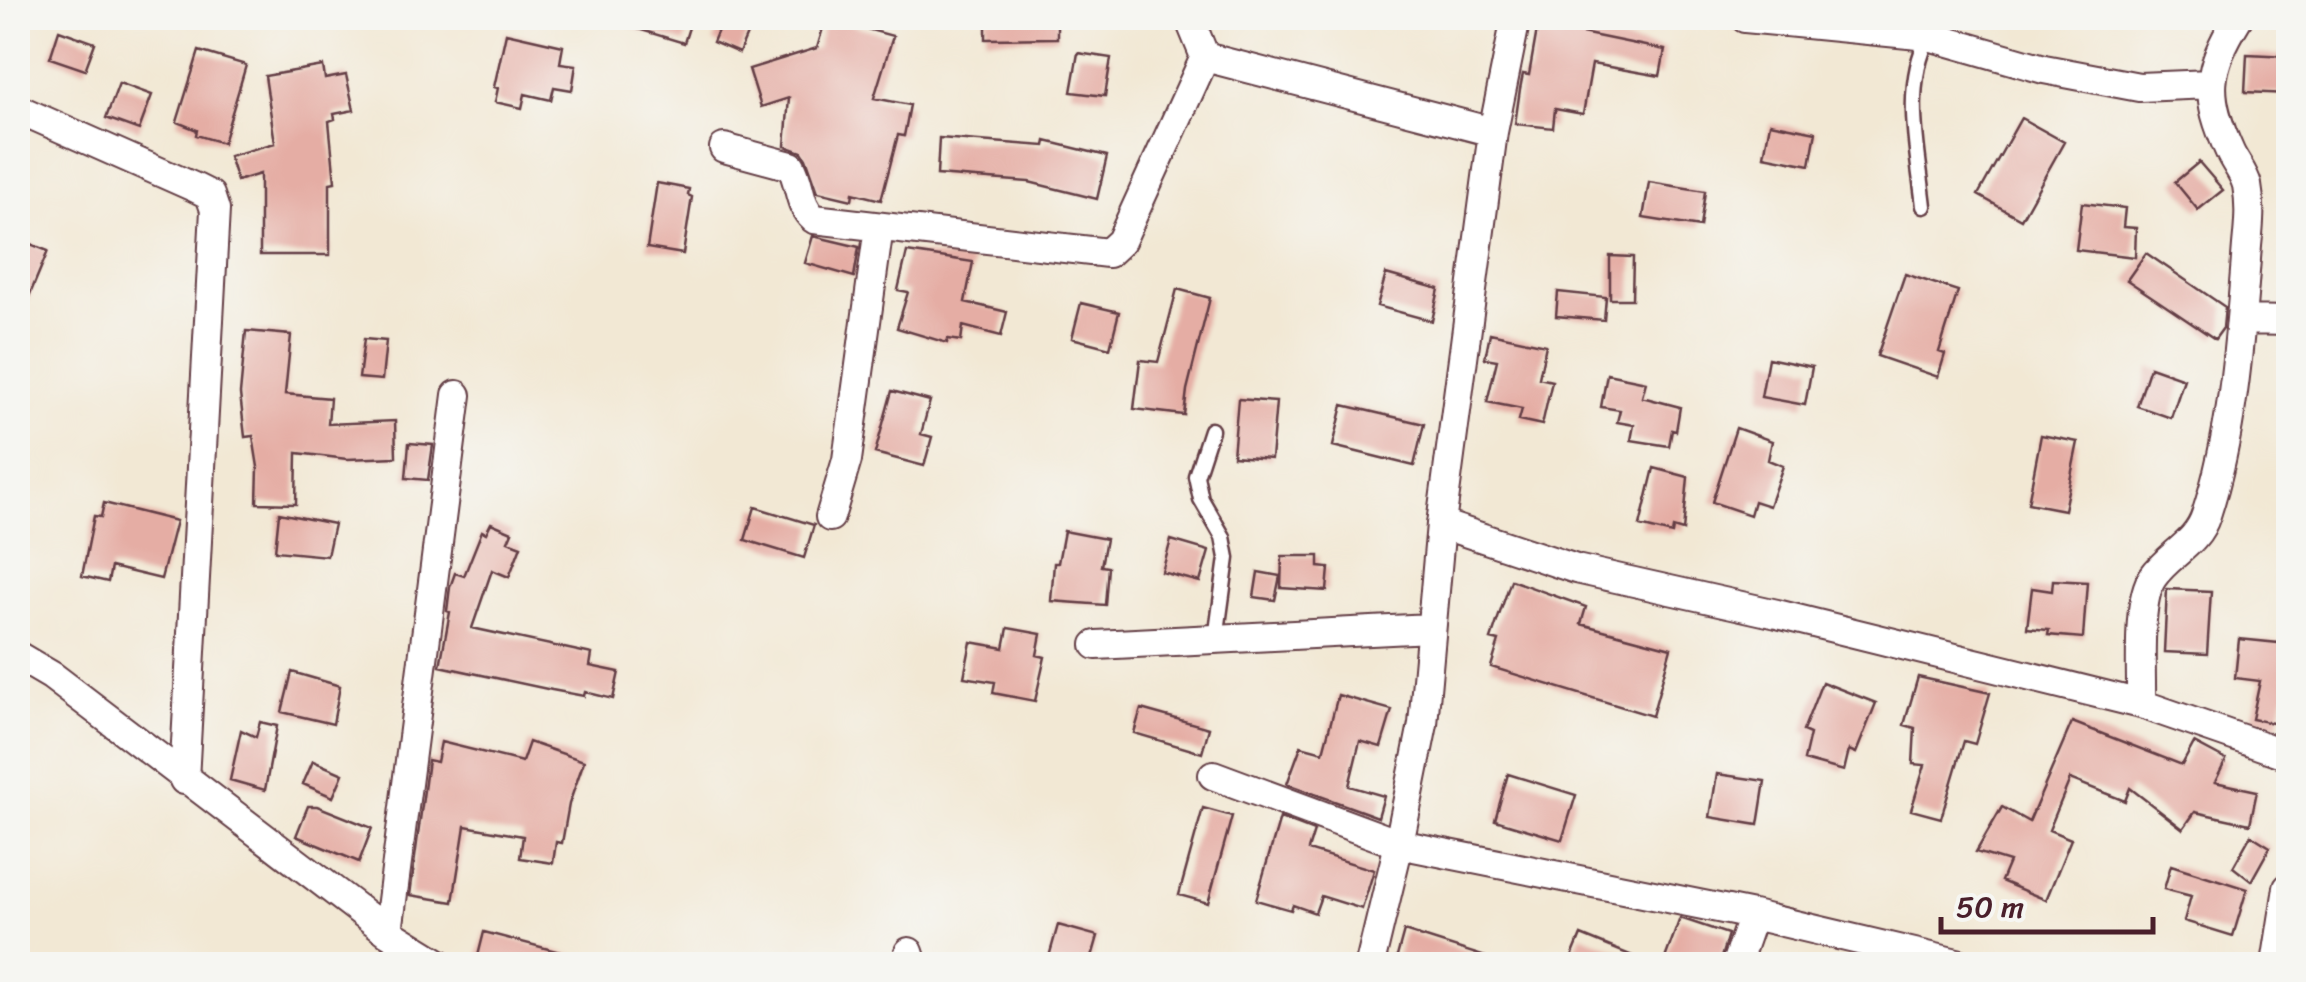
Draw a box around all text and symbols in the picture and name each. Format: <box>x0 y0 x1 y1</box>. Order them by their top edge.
scale bar <box>1941 872 2154 934</box>
text: 50 m <box>1956 880 2024 934</box>

